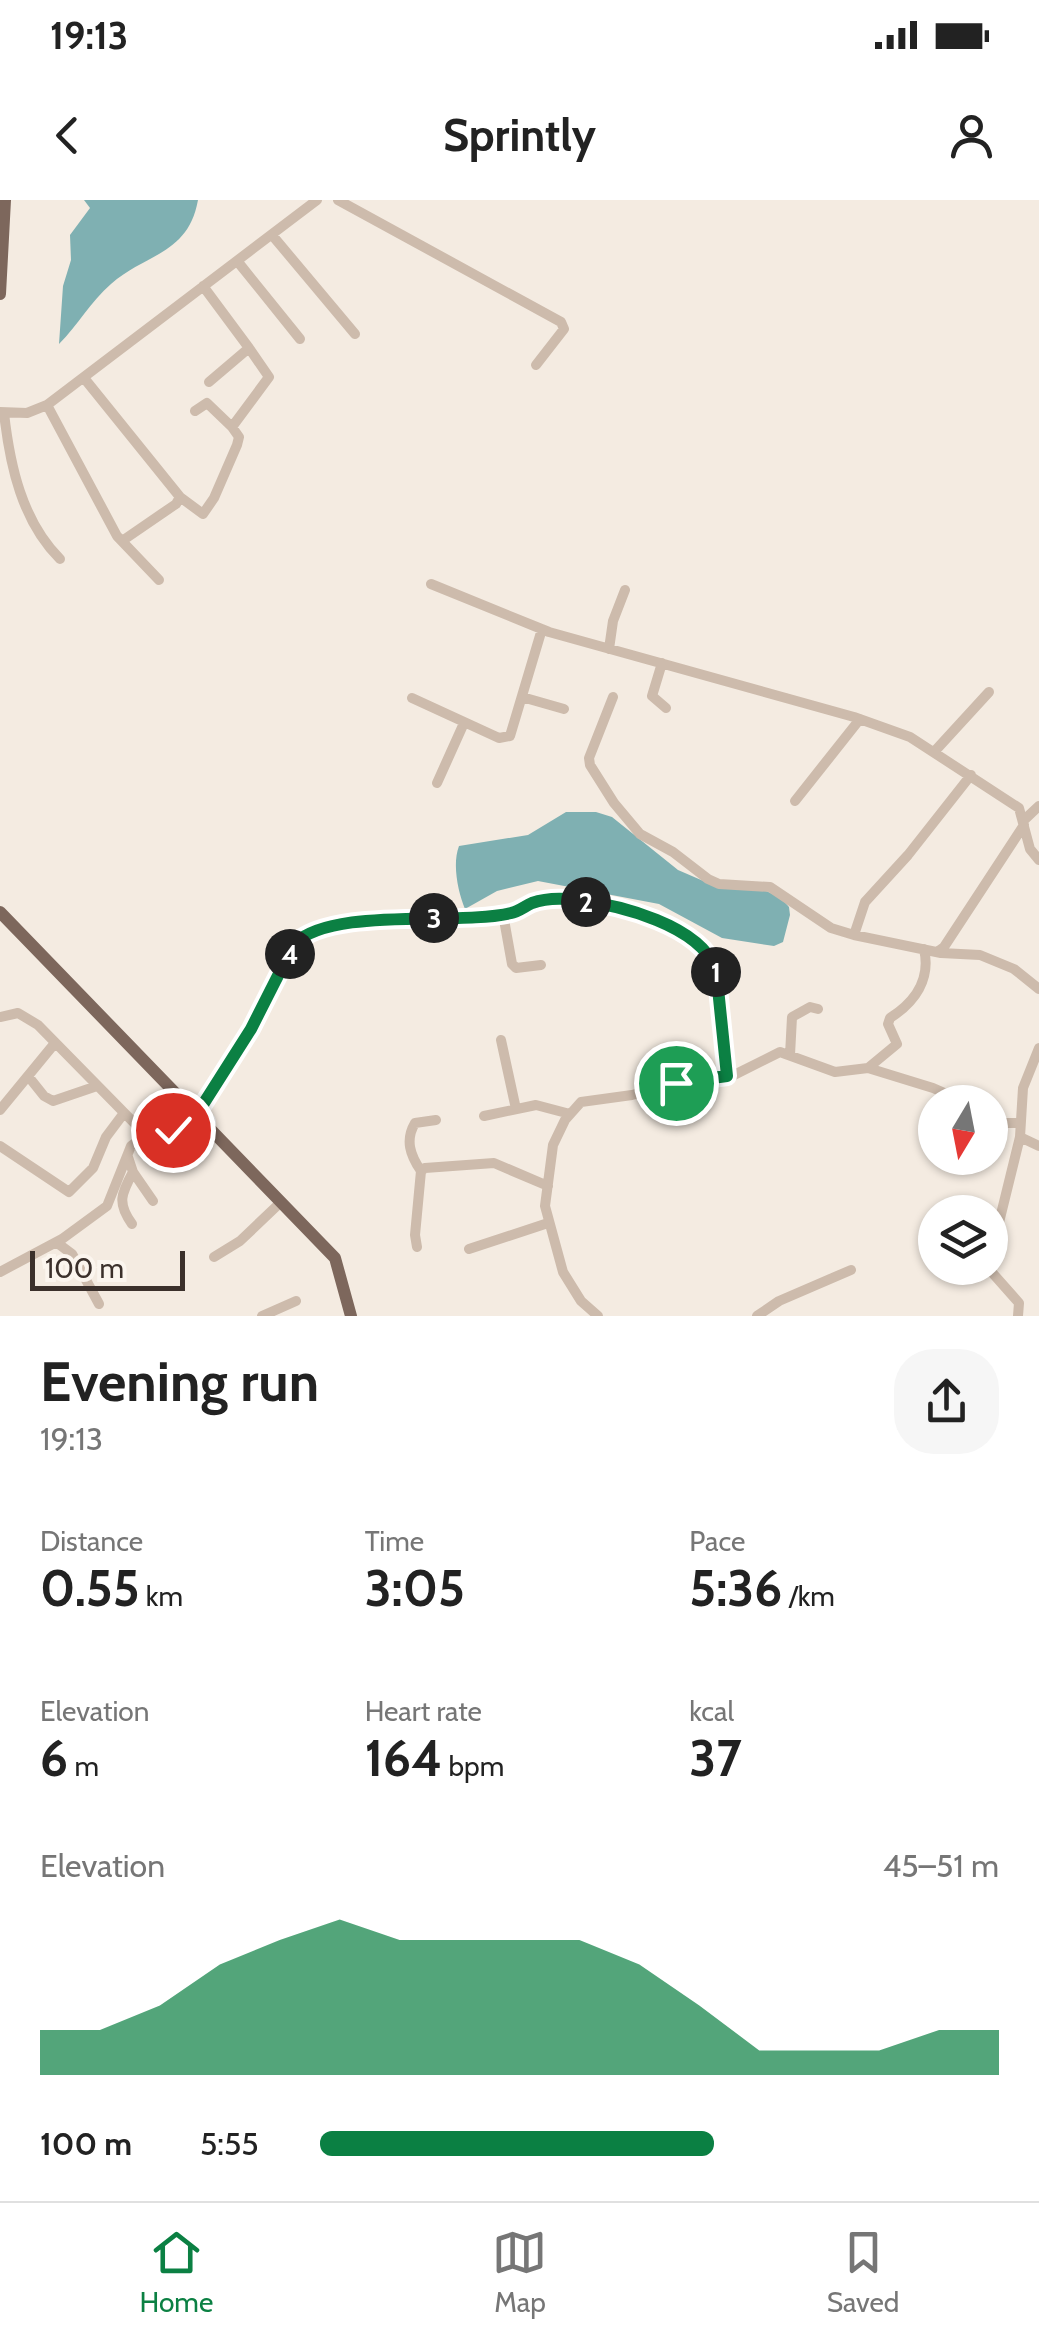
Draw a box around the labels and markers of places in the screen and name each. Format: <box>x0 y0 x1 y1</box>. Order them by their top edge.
pin: 2 <box>561 877 611 927</box>
pin: 3 <box>409 893 459 943</box>
pin: 4 <box>265 929 315 979</box>
pin: 1 <box>691 947 741 997</box>
pin <box>634 1041 719 1126</box>
pin <box>131 1088 216 1173</box>

